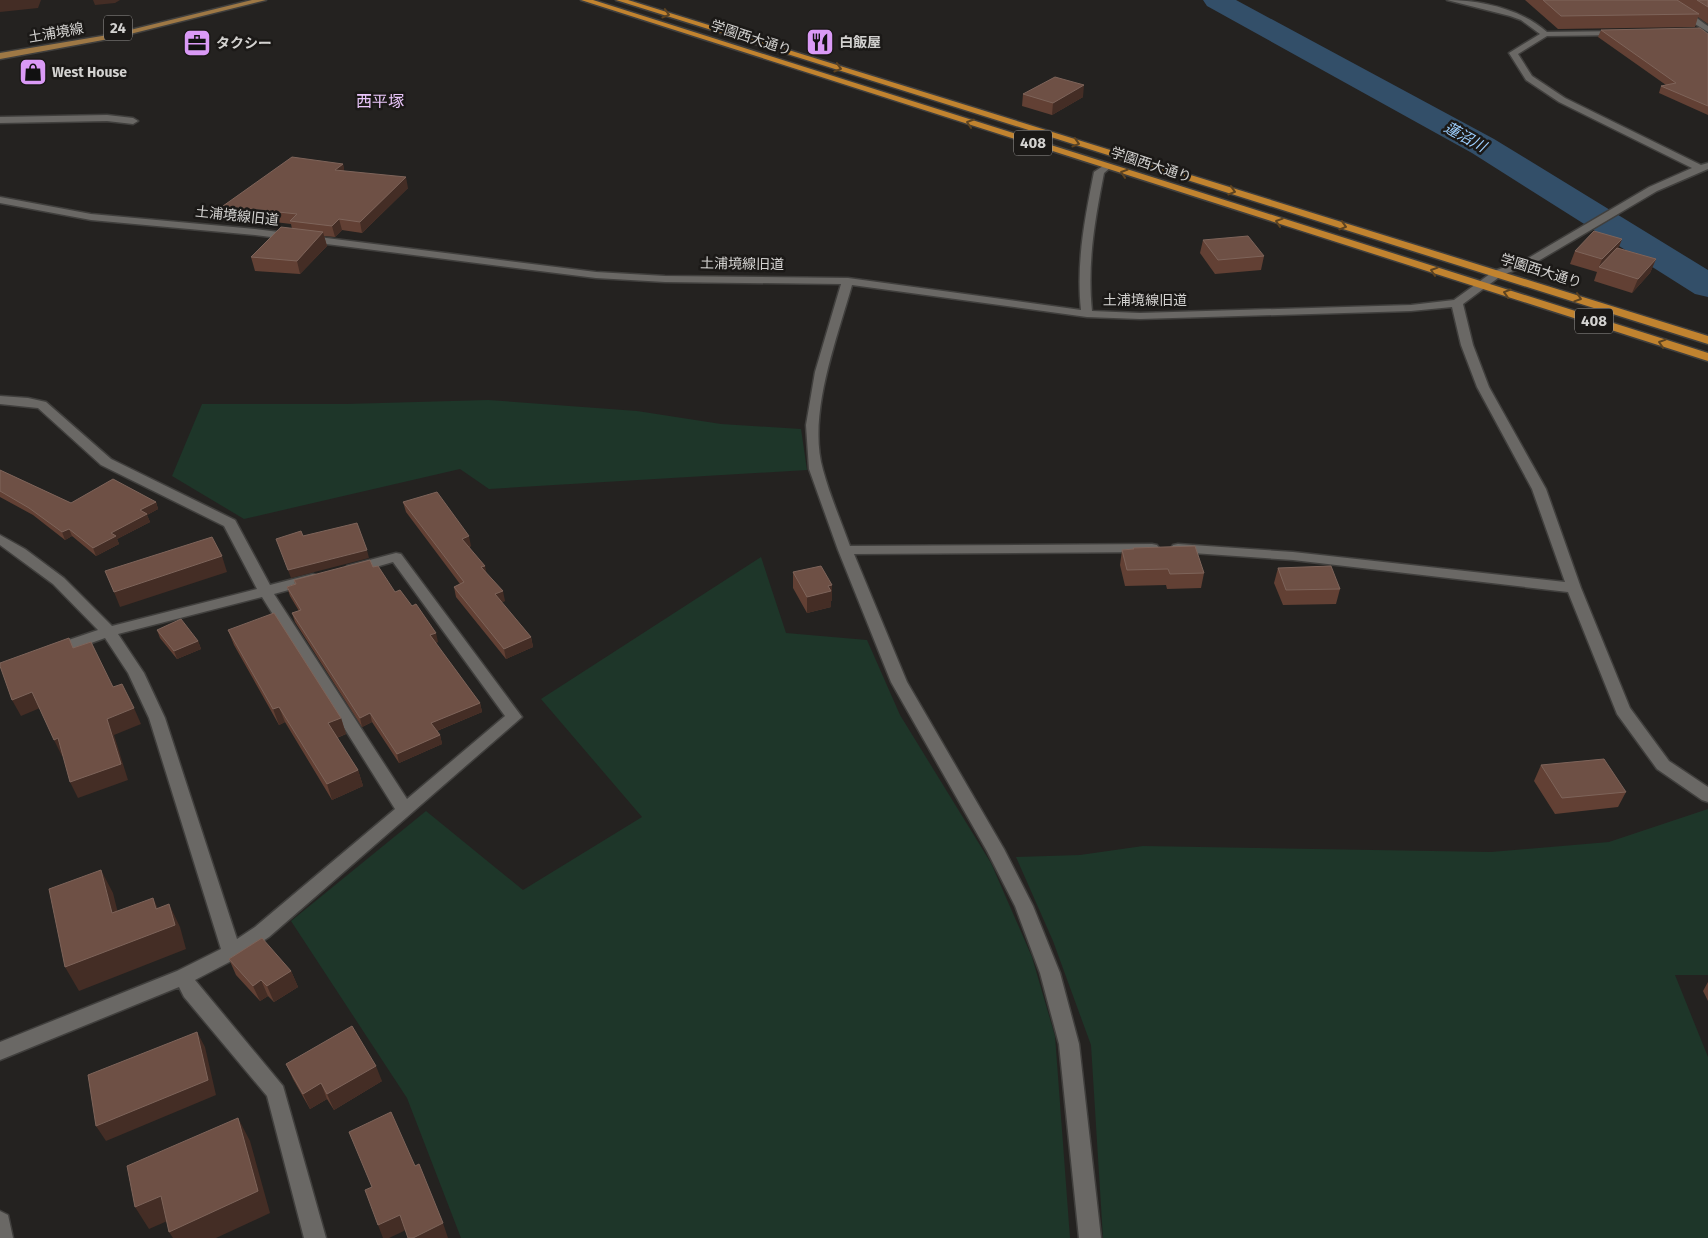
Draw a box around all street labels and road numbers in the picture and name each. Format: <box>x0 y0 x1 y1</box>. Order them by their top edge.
road number: 24 <box>104 15 132 40</box>
street label: 学園西大通り <box>708 17 794 59</box>
street label: 土浦境線 <box>27 20 85 46</box>
road number: 408 <box>1014 130 1052 156</box>
street label: 学園西大通り <box>1108 144 1194 186</box>
street label: 土浦境線旧道 <box>194 203 280 229</box>
street label: 学園西大通り <box>1498 251 1584 291</box>
street label: 土浦境線旧道 <box>700 255 784 273</box>
street label: 土浦境線旧道 <box>1103 292 1187 309</box>
road number: 408 <box>1575 308 1613 334</box>

